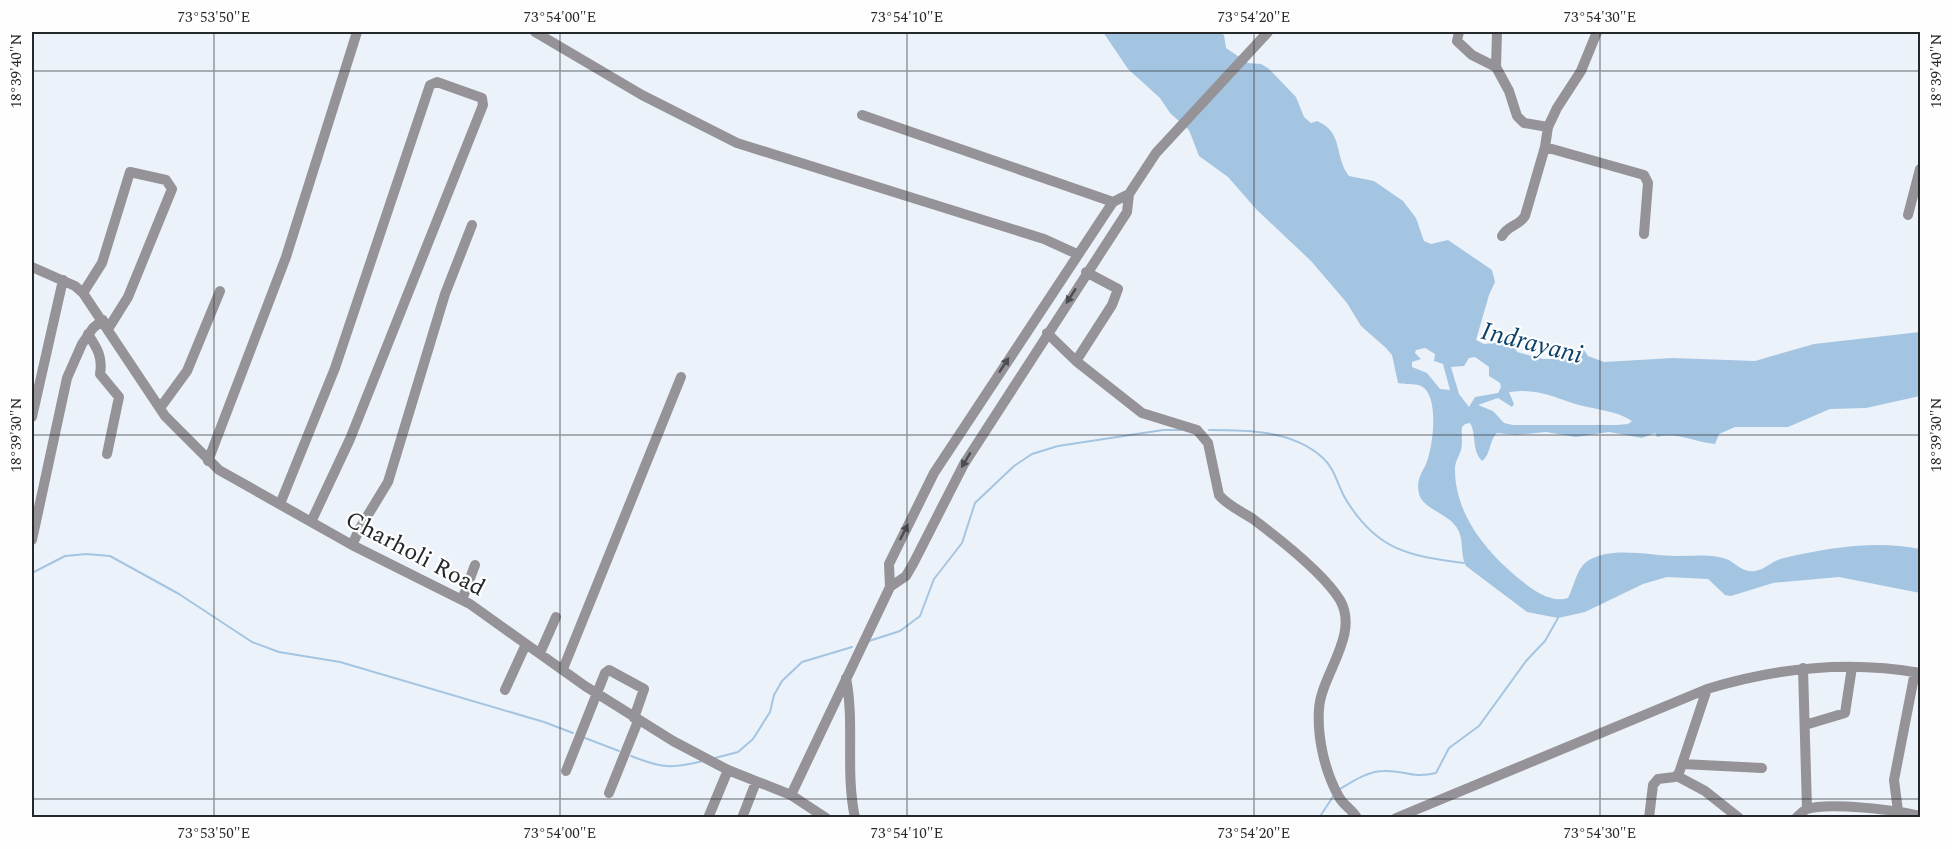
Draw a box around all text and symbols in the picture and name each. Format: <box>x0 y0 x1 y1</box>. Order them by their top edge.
text: 73°53'50"E <box>178 6 250 29</box>
text: 73°54'00"E <box>524 6 596 29</box>
text: 73°54'10"E <box>871 6 943 29</box>
text: 73°54'20"E <box>1218 6 1290 29</box>
text: 73°54'30"E <box>1564 6 1636 29</box>
text: 18°39'40"N <box>5 33 28 109</box>
text: 18°39'40"N <box>1925 33 1948 109</box>
one-way arrow <box>1065 287 1077 303</box>
water label: Indrayani <box>1477 311 1587 375</box>
one-way arrow <box>998 357 1009 373</box>
text: 18°39'30"N <box>5 397 28 473</box>
text: 18°39'30"N <box>1925 397 1948 473</box>
one-way arrow <box>961 452 972 468</box>
street label: Charholi Road <box>339 502 491 606</box>
one-way arrow <box>899 523 909 540</box>
text: 73°53'50"E <box>178 822 250 845</box>
text: 73°54'00"E <box>524 822 596 845</box>
text: 73°54'10"E <box>871 822 943 845</box>
text: 73°54'20"E <box>1218 822 1290 845</box>
text: 73°54'30"E <box>1564 822 1636 845</box>

